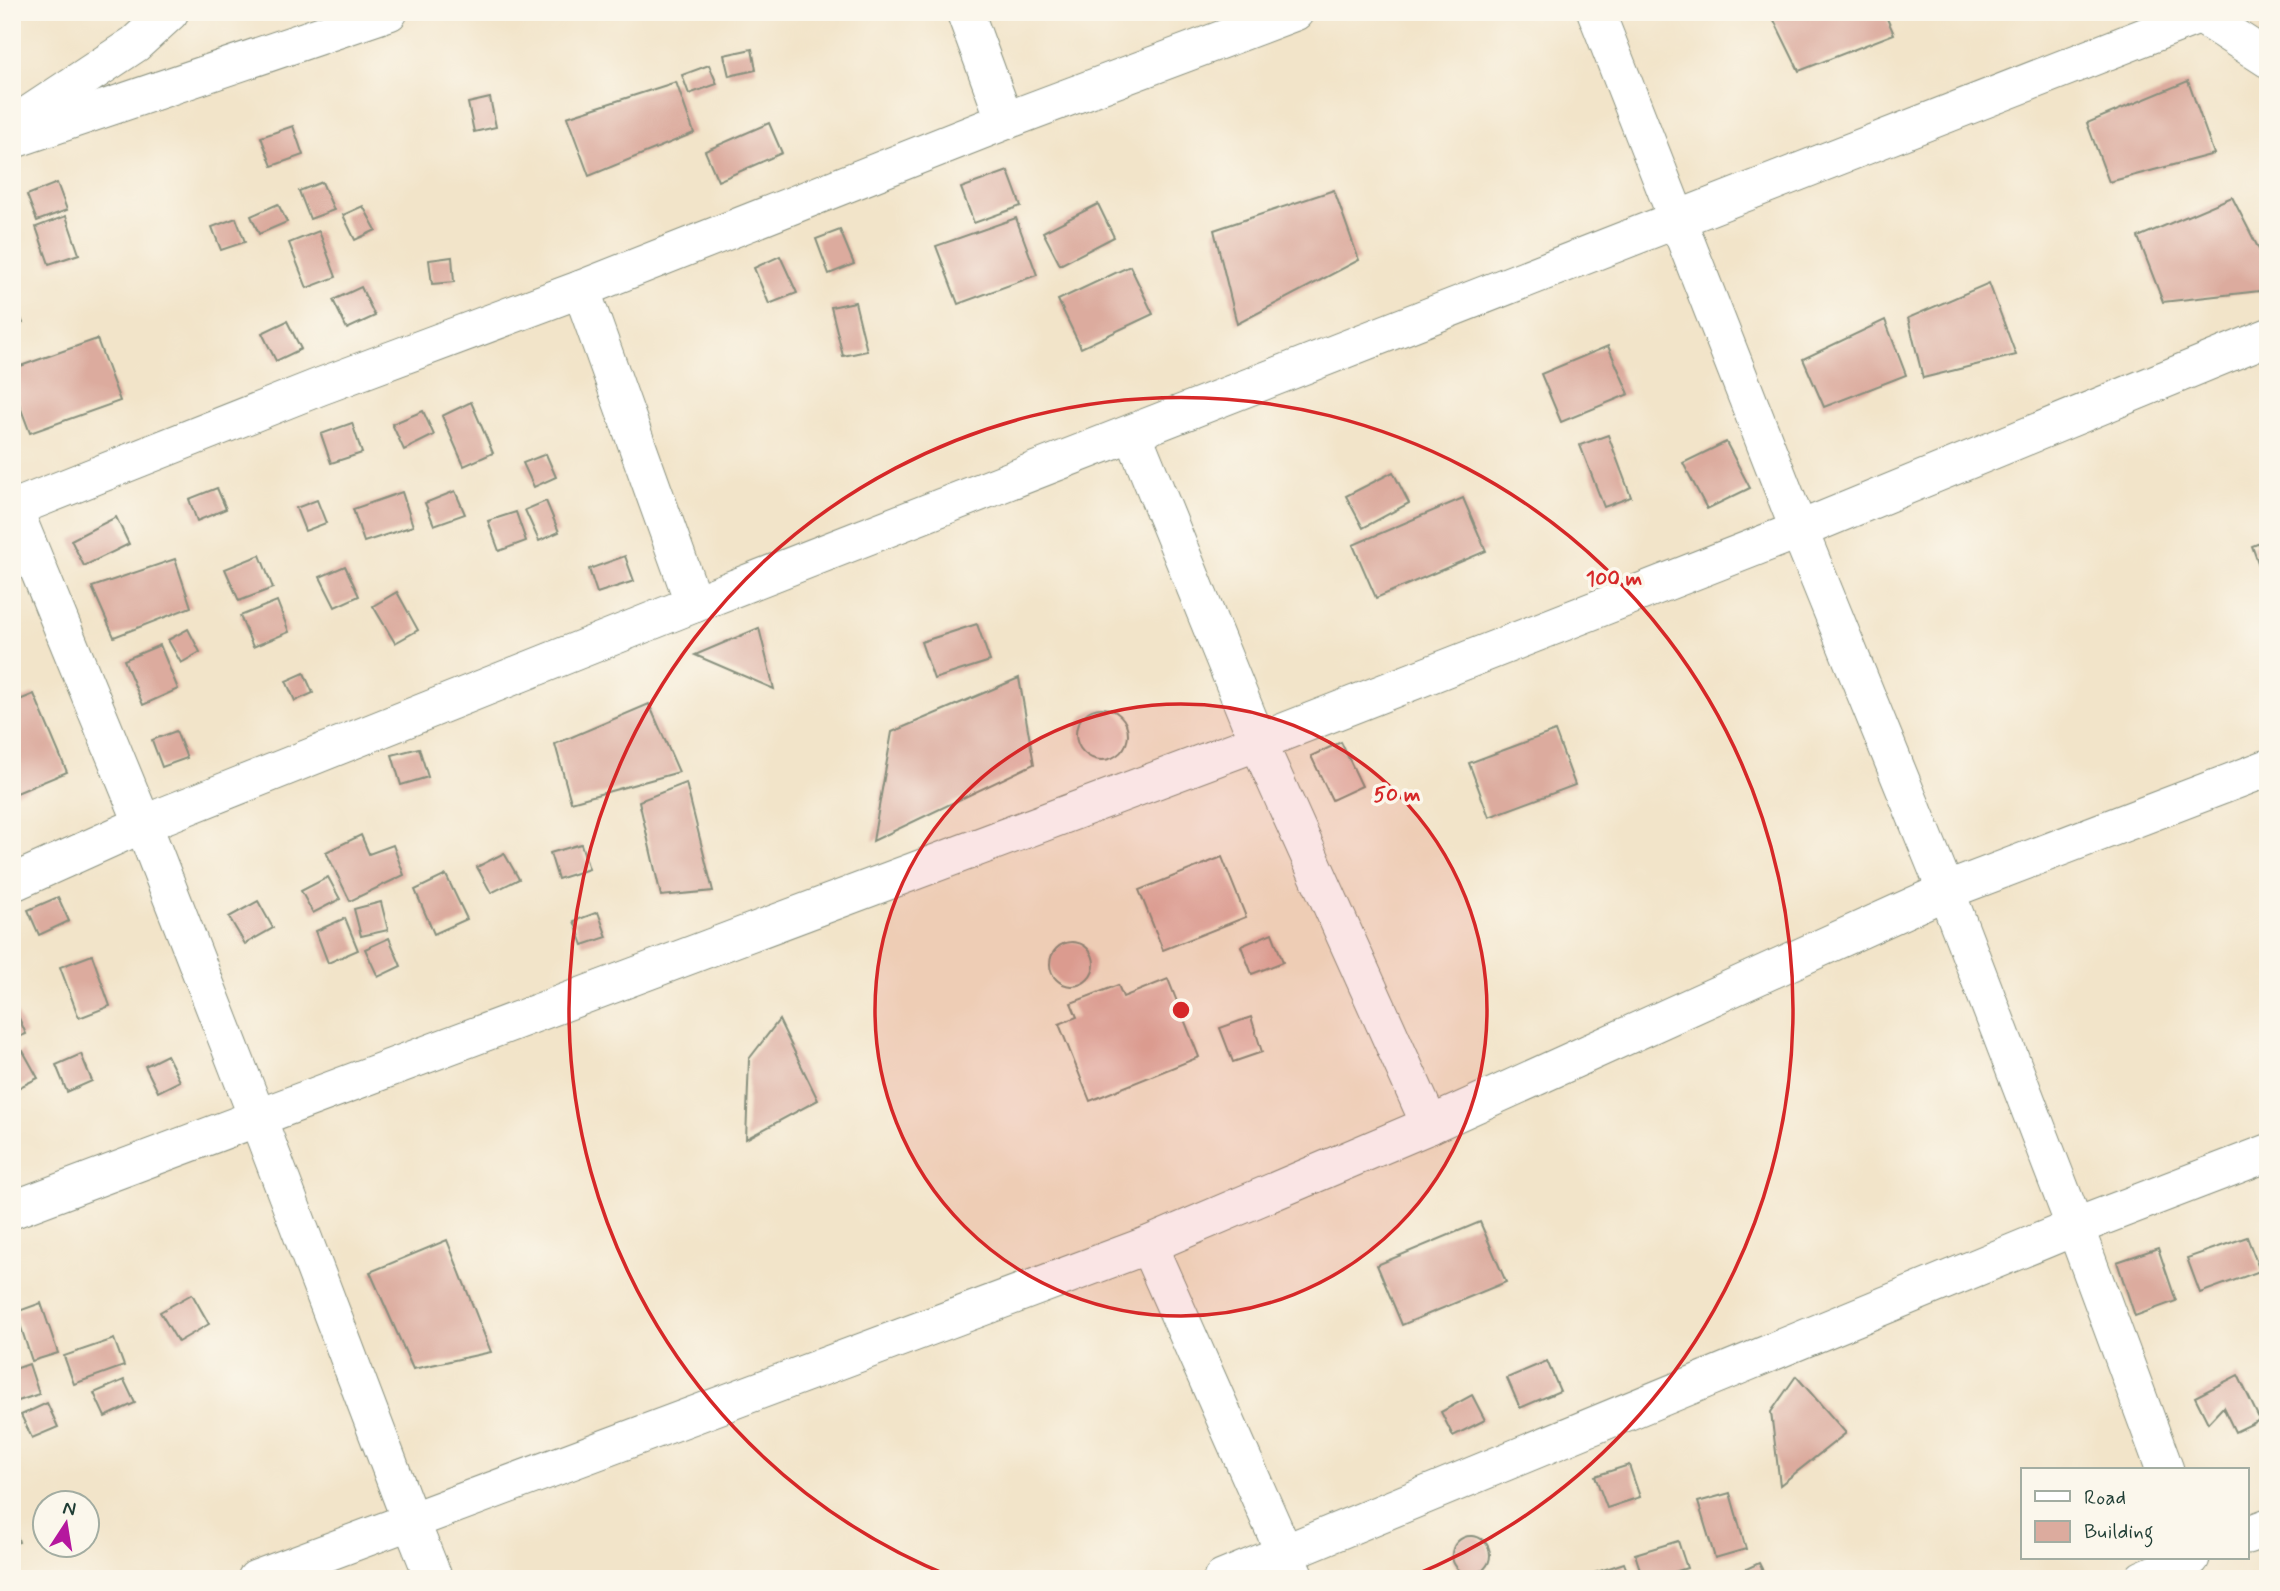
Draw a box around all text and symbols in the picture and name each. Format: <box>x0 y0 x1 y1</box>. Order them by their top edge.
text: 100 m <box>1586 565 1642 593</box>
text: 50 m <box>1374 781 1421 809</box>
centre of rings <box>1169 998 1193 1022</box>
legend <box>2021 1468 2248 1560</box>
text: Road <box>2084 1484 2126 1512</box>
north arrow <box>32 1490 102 1560</box>
text: N <box>60 1495 78 1522</box>
text: Building <box>2084 1518 2154 1548</box>

